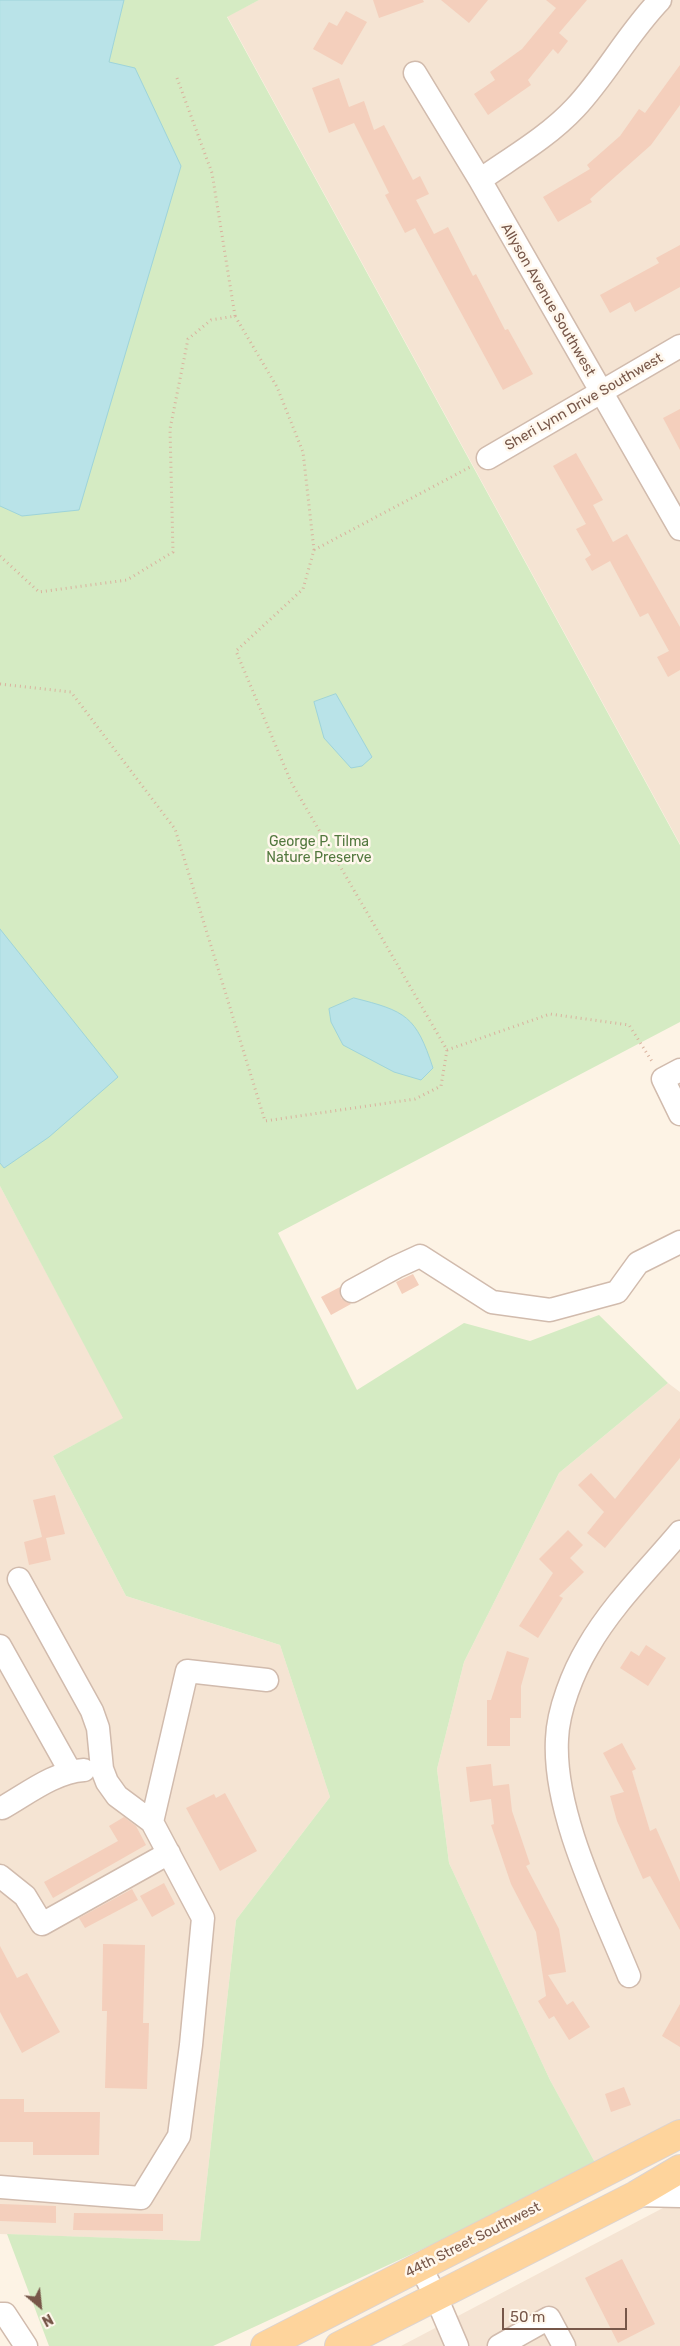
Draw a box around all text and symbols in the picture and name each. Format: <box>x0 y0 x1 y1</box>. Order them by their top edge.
street label: Allyson Avenue Southwest <box>497 221 599 379</box>
street label: Sheri Lynn Drive Southwest <box>502 350 666 454</box>
park label: George P. Tilma Nature Preserve <box>266 834 372 866</box>
street label: 44th Street Southwest <box>403 2199 543 2281</box>
north arrow <box>15 2281 65 2331</box>
scale bar <box>505 2298 630 2330</box>
text: 50 m <box>510 2308 545 2326</box>
text: N <box>39 2310 56 2330</box>

